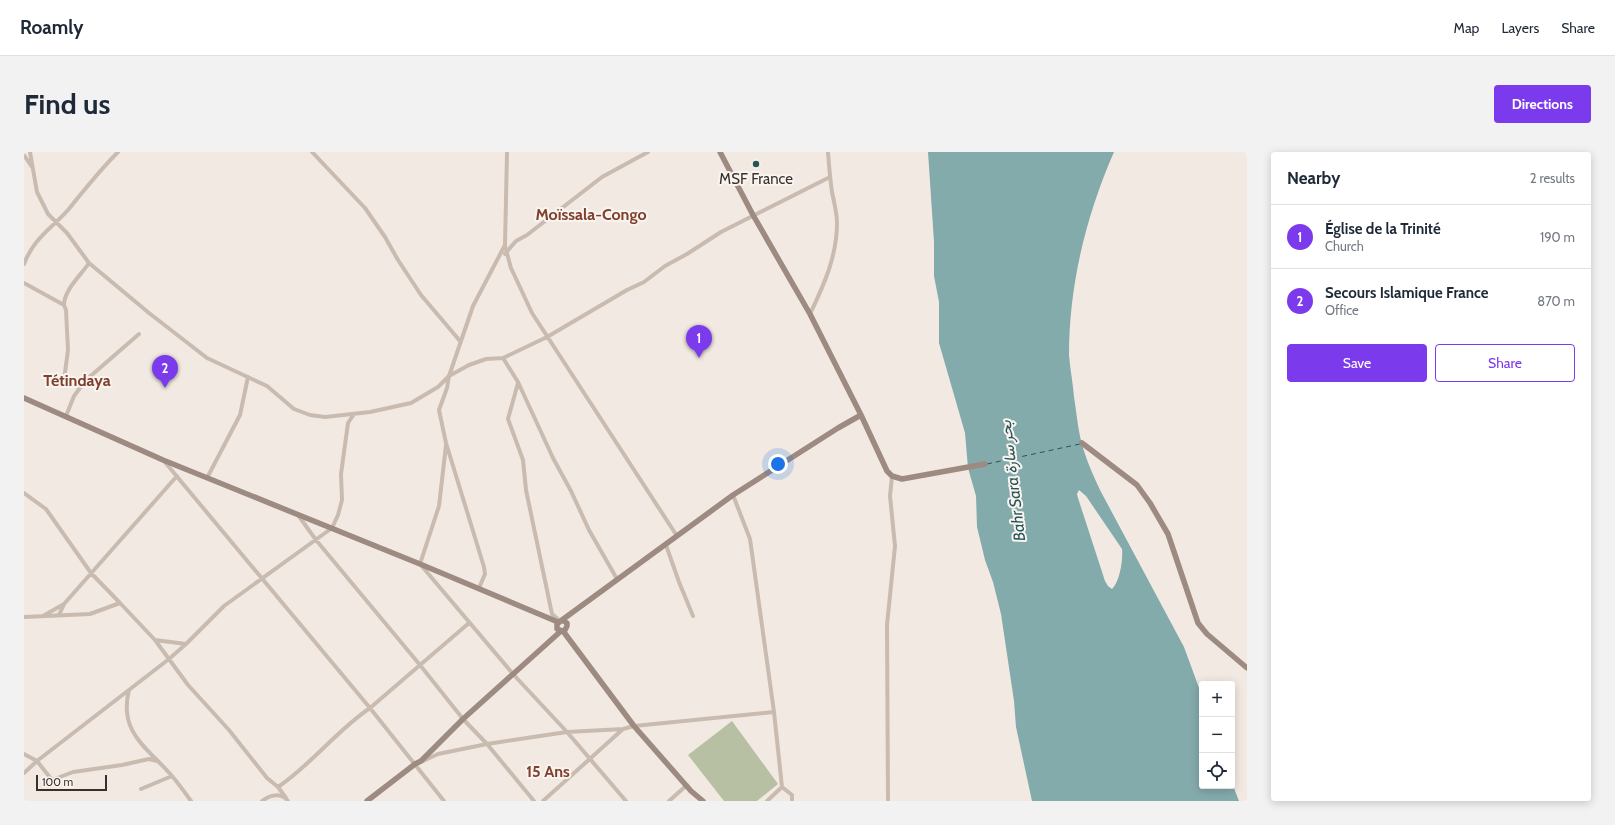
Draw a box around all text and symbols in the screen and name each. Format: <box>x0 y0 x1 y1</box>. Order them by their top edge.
text: Roamly <box>20 16 83 39</box>
text: Map <box>1454 19 1479 37</box>
text: Layers <box>1501 19 1539 37</box>
text: Share <box>1561 19 1595 37</box>
button: Directions <box>1494 85 1591 123</box>
text: Find us <box>24 87 110 121</box>
marker: MSF France <box>751 159 761 169</box>
text: Nearby <box>1287 168 1340 188</box>
place label: MSF France <box>719 170 793 188</box>
text: 2 results <box>1530 170 1575 186</box>
district label: Moïssala-Congo <box>535 205 647 224</box>
text: Église de la Trinité <box>1325 220 1441 238</box>
text: 1 <box>1298 229 1302 245</box>
text: 190 m <box>1540 229 1575 245</box>
text: Church <box>1325 238 1364 254</box>
text: Secours Islamique France <box>1325 284 1489 302</box>
text: 2 <box>1297 293 1303 309</box>
text: 870 m <box>1537 293 1575 309</box>
text: Office <box>1325 302 1359 318</box>
pin: 1 <box>686 325 712 358</box>
button: Save <box>1287 344 1427 382</box>
button: Share <box>1435 344 1575 382</box>
pin: 2 <box>152 355 178 388</box>
district label: Tétindaya <box>43 371 111 390</box>
water label: Bahr Sara بحر سارة <box>996 418 1030 542</box>
your location <box>768 454 788 474</box>
map controls <box>1199 681 1235 789</box>
button: + <box>1199 681 1235 717</box>
button: − <box>1199 717 1235 753</box>
button: locate <box>1199 753 1235 789</box>
district label: 15 Ans <box>526 762 570 781</box>
scale bar <box>36 773 107 792</box>
text: 100 m <box>42 775 73 789</box>

